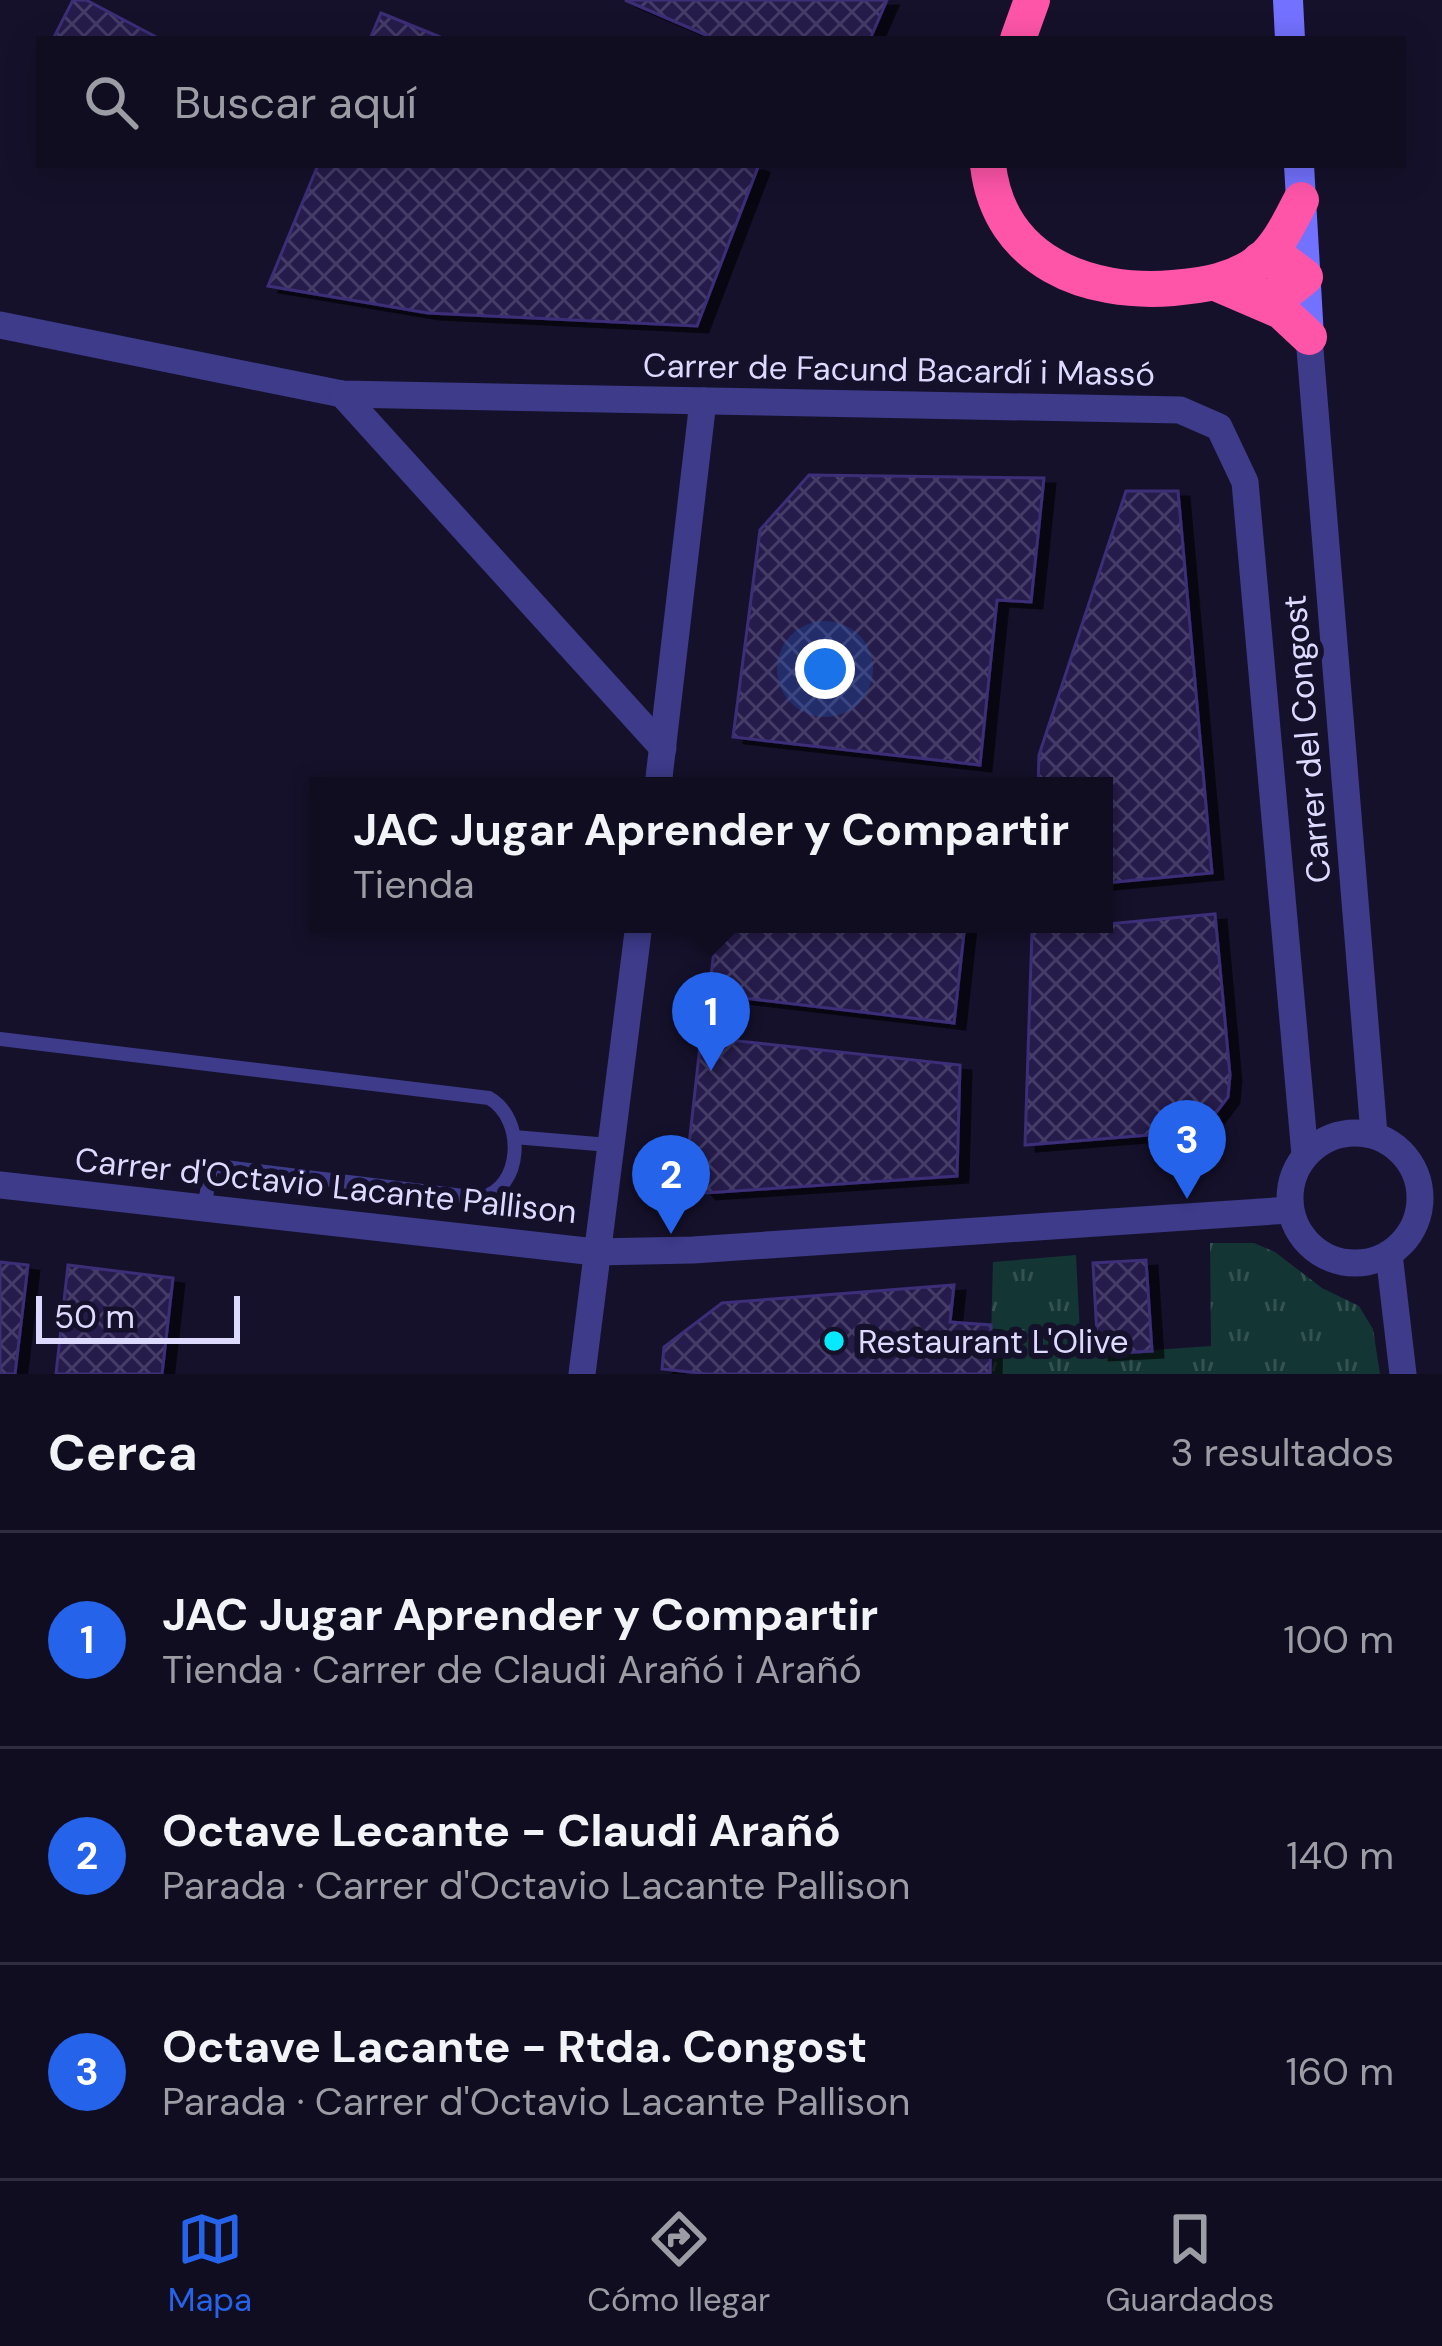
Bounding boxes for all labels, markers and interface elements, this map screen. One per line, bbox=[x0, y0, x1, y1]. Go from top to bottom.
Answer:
search box bbox=[36, 36, 1406, 168]
icon: search bbox=[78, 69, 144, 135]
text: Buscar aquí bbox=[174, 73, 417, 132]
street label: Carrer de Facund Bacardí i Massó bbox=[643, 344, 1155, 395]
street label: Carrer del Congost bbox=[1272, 593, 1341, 885]
your location bbox=[795, 639, 855, 699]
popup bbox=[309, 777, 1113, 933]
text: JAC Jugar Aprender y Compartir bbox=[353, 800, 1069, 859]
text: Tienda bbox=[353, 859, 474, 910]
pin: 1 bbox=[672, 972, 750, 1071]
pin: 3 bbox=[1148, 1100, 1226, 1199]
pin: 2 bbox=[632, 1135, 710, 1234]
street label: Carrer d'Octavio Lacante Pallison bbox=[73, 1138, 579, 1233]
scale bar bbox=[36, 1290, 240, 1343]
text: 50 m bbox=[54, 1295, 135, 1338]
place label: Restaurant L'Olive bbox=[858, 1320, 1129, 1363]
marker: Restaurant L'Olive bbox=[821, 1328, 847, 1354]
text: Cerca bbox=[48, 1419, 198, 1486]
text: 3 resultados bbox=[1170, 1427, 1394, 1478]
text: JAC Jugar Aprender y Compartir bbox=[162, 1585, 878, 1644]
text: 1 bbox=[80, 1614, 94, 1665]
text: 100 m bbox=[1283, 1614, 1394, 1665]
text: Tienda · Carrer de Claudi Arañó i Arañó bbox=[162, 1644, 862, 1695]
text: Octave Lecante - Claudi Arañó bbox=[162, 1801, 841, 1860]
text: 2 bbox=[76, 1830, 98, 1881]
text: 140 m bbox=[1286, 1830, 1394, 1881]
text: Parada · Carrer d'Octavio Lacante Pallison bbox=[162, 1860, 911, 1911]
text: Octave Lacante - Rtda. Congost bbox=[162, 2017, 867, 2076]
text: 3 bbox=[75, 2046, 99, 2097]
text: 160 m bbox=[1286, 2046, 1394, 2097]
text: Parada · Carrer d'Octavio Lacante Pallison bbox=[162, 2076, 911, 2127]
tab: Mapa bbox=[168, 2206, 252, 2321]
tab: Cómo llegar bbox=[587, 2206, 770, 2321]
tab: Guardados bbox=[1105, 2206, 1274, 2321]

